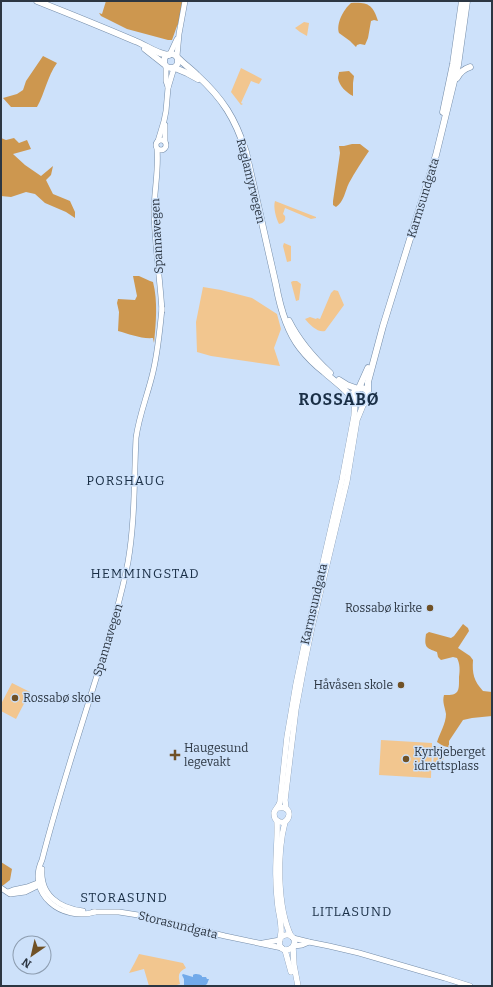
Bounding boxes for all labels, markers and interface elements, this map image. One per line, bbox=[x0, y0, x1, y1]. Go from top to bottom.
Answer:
street label: Raglamyrvegen bbox=[234, 137, 268, 225]
street label: Karmsundgata bbox=[404, 156, 442, 240]
street label: Spannavegen bbox=[148, 198, 166, 274]
district label: ROSSABØ bbox=[299, 390, 379, 409]
district label: PORSHAUG bbox=[86, 473, 166, 488]
street label: Karmsundgata bbox=[298, 562, 330, 646]
district label: HEMMINGSTAD bbox=[90, 566, 200, 581]
place label: Rossabø kirke bbox=[345, 601, 422, 615]
street label: Spannavegen bbox=[90, 602, 126, 678]
marker: Rossabø kirke bbox=[425, 603, 435, 613]
place label: Håvåsen skole bbox=[313, 678, 393, 692]
marker: Håvåsen skole bbox=[396, 680, 406, 690]
place label: Rossabø skole bbox=[23, 691, 101, 705]
marker: Rossabø skole bbox=[10, 693, 20, 703]
place label: Haugesund legevakt bbox=[184, 741, 248, 769]
place label: Kyrkjeberget idrettsplass bbox=[414, 745, 486, 773]
marker: Haugesund legevakt bbox=[169, 749, 181, 761]
marker: Kyrkjeberget idrettsplass bbox=[401, 754, 411, 764]
district label: STORASUND bbox=[80, 890, 168, 905]
district label: LITLASUND bbox=[312, 904, 392, 919]
street label: Storasundgata bbox=[137, 908, 220, 942]
north arrow bbox=[12, 935, 52, 975]
text: N bbox=[19, 955, 34, 971]

